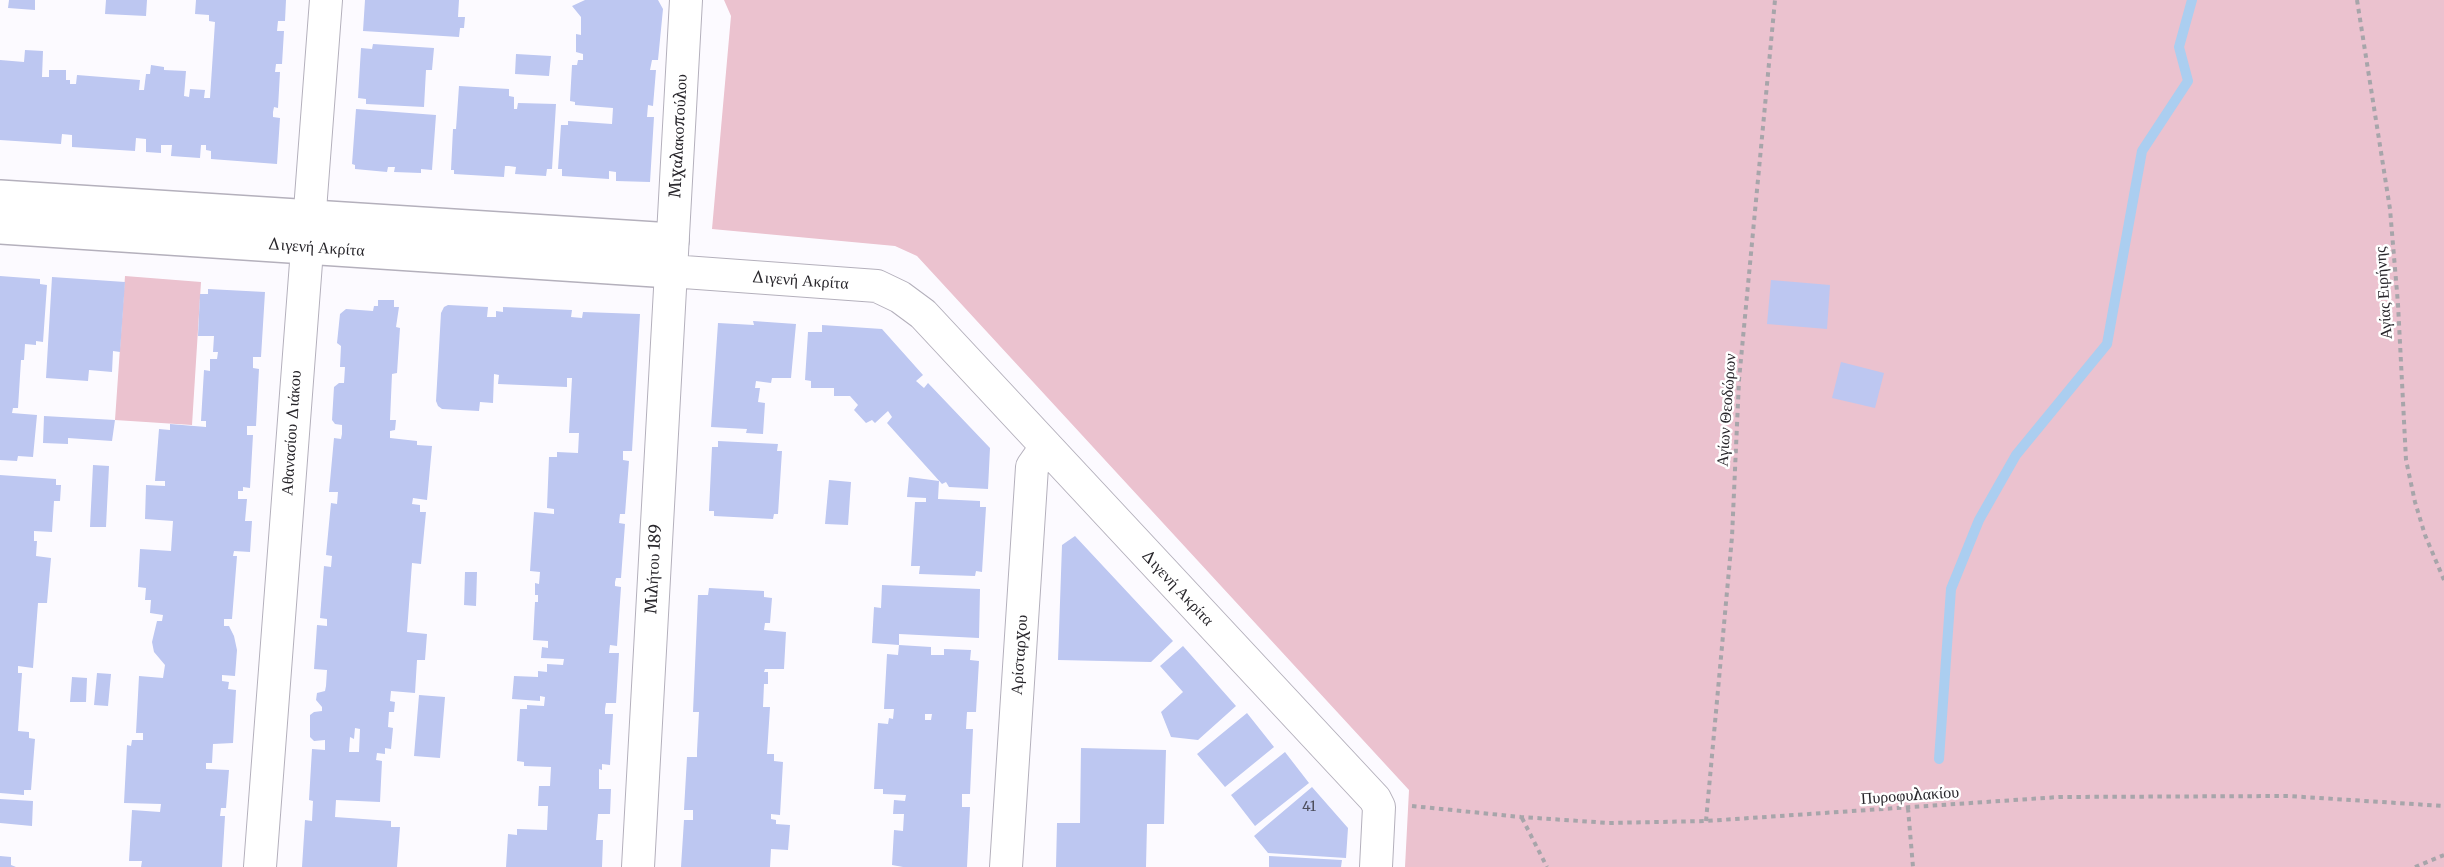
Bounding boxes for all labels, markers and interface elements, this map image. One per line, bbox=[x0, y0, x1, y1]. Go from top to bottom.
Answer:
street label: Μιχαλακοπούλου bbox=[666, 74, 692, 198]
street label: Διγενή Ακρίτα bbox=[267, 235, 365, 261]
street label: Αγίας Ειρήνης bbox=[2371, 246, 2397, 340]
street label: Διγενή Ακρίτα bbox=[751, 268, 849, 294]
street label: Αγίων Θεοδώρων bbox=[1713, 353, 1741, 467]
street label: Αθανασίου Διάκου bbox=[278, 370, 306, 496]
street label: Μιλήτου 189 bbox=[642, 524, 666, 614]
street label: Διγενή Ακρίτα bbox=[1137, 546, 1217, 630]
street label: Αρίσταρχου bbox=[1008, 614, 1032, 696]
street label: Πυροφυλακίου bbox=[1860, 783, 1960, 809]
house number: 41 bbox=[1302, 799, 1316, 815]

